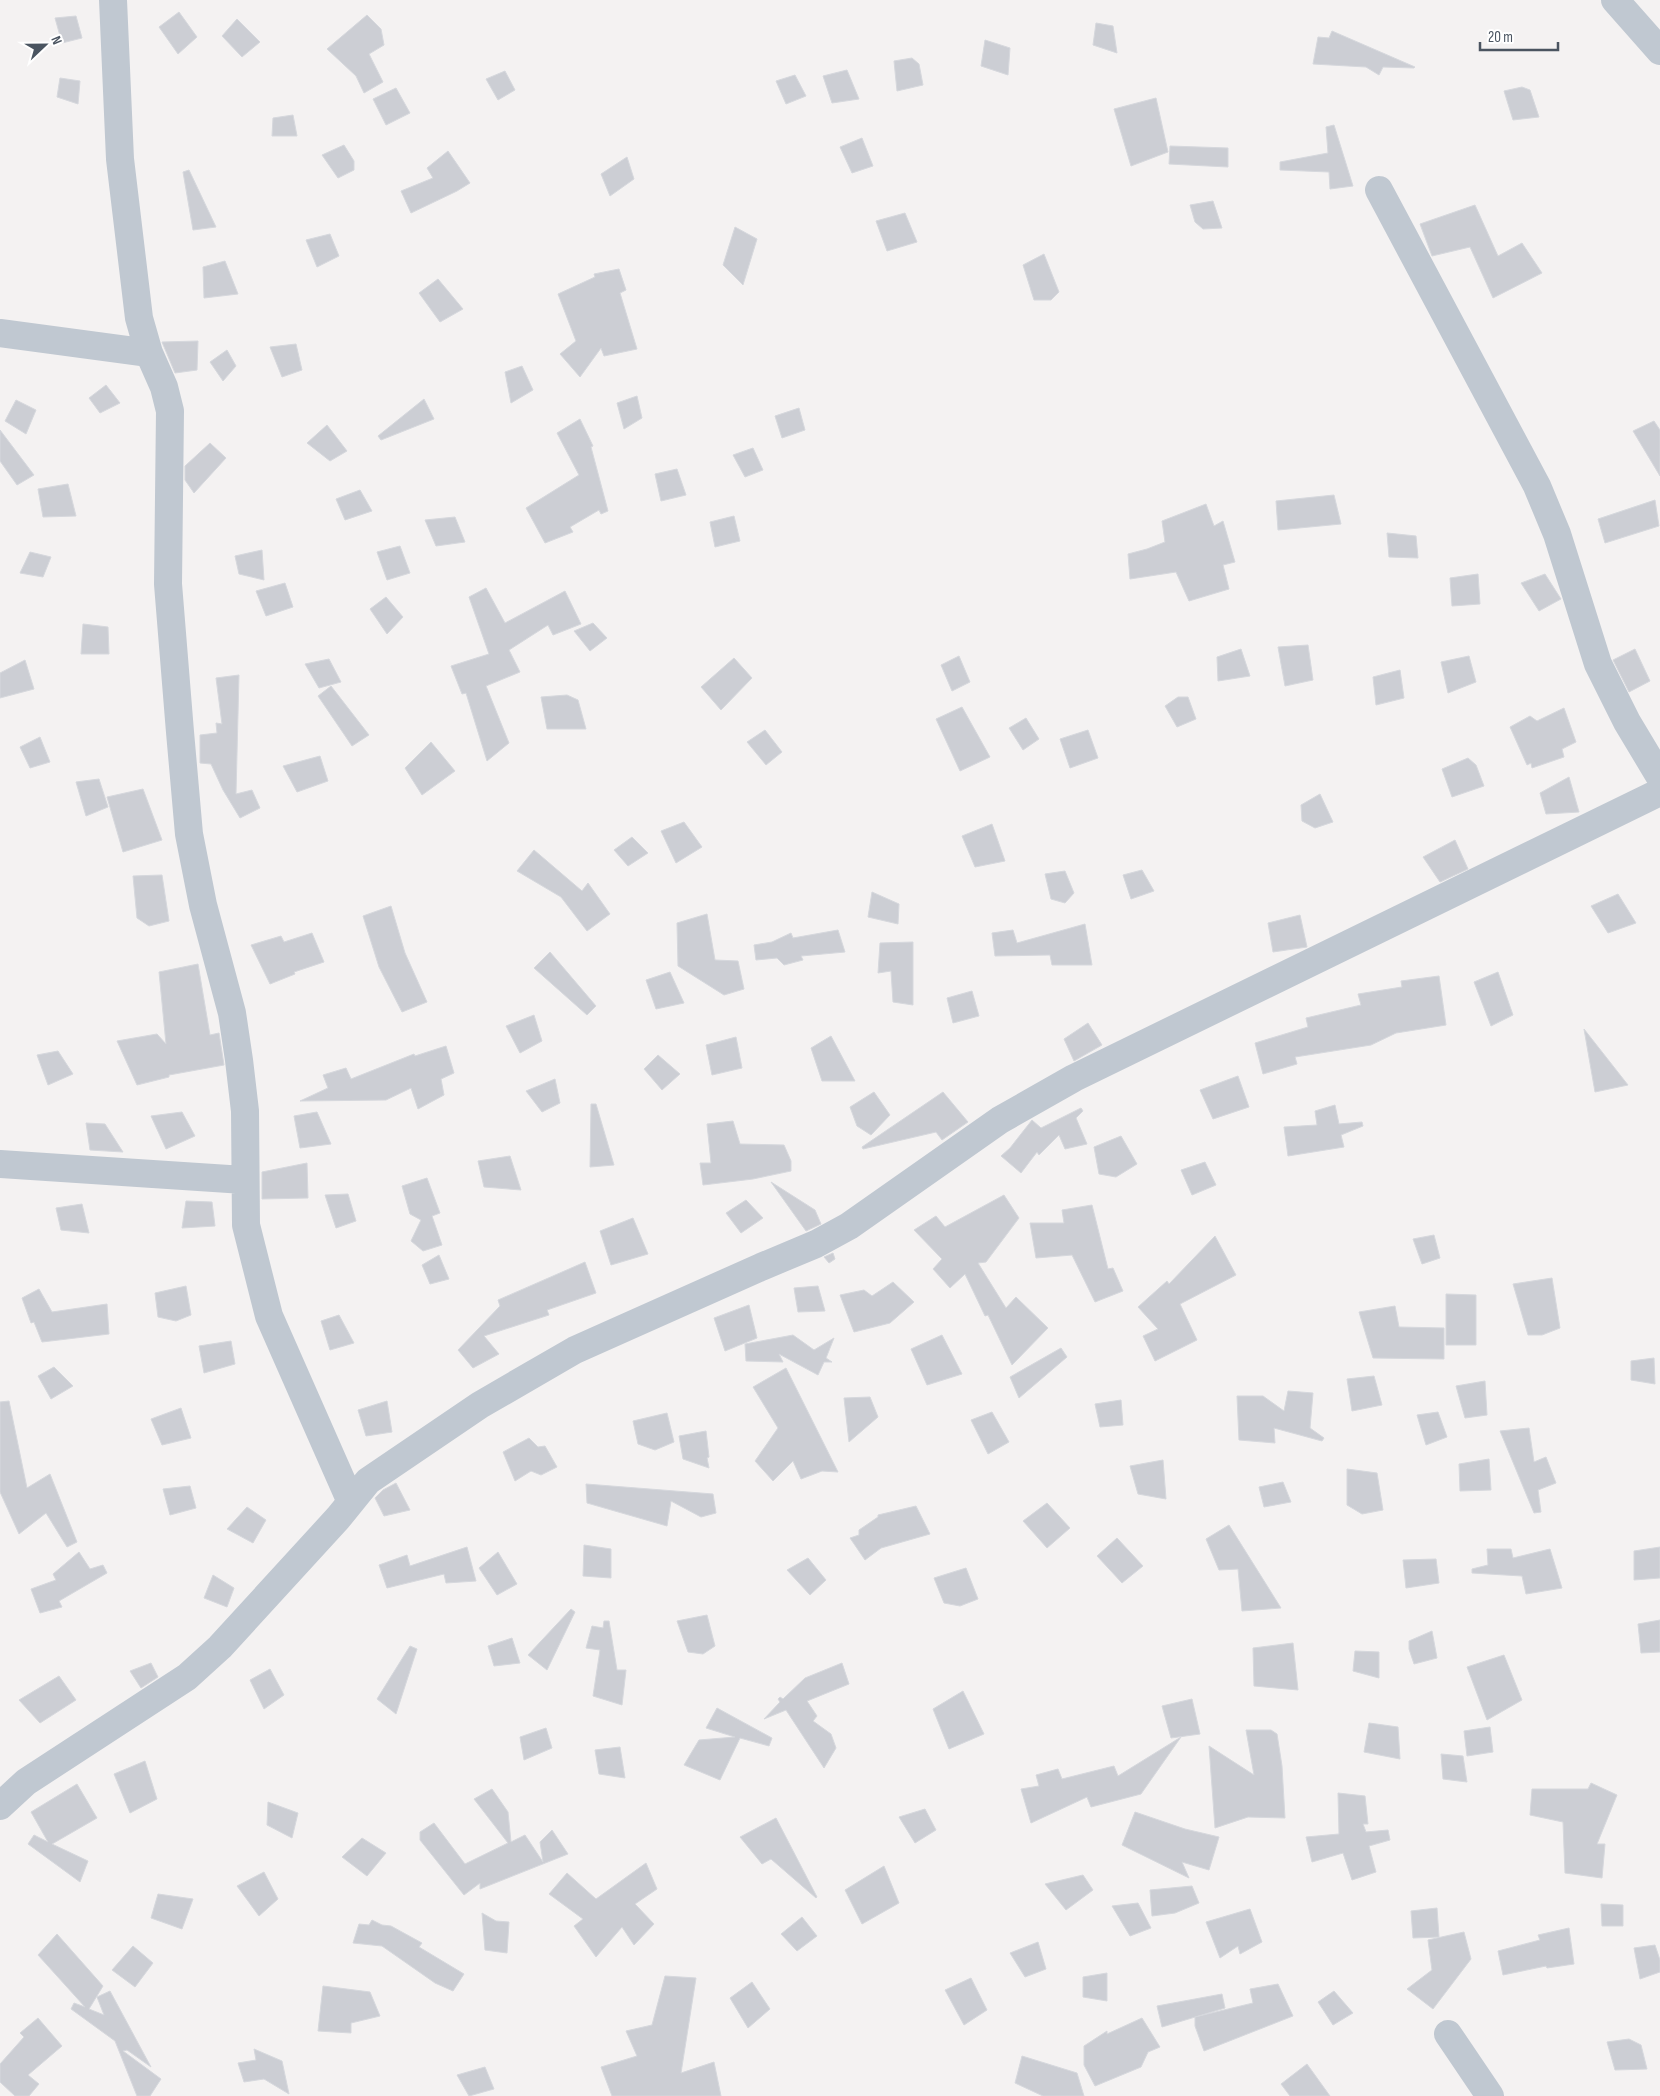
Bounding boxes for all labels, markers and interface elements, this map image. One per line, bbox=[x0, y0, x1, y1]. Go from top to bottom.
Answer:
north arrow bbox=[20, 20, 70, 70]
scale bar bbox=[1480, 20, 1558, 52]
text: 20 m bbox=[1488, 28, 1513, 47]
text: N bbox=[47, 34, 66, 47]

